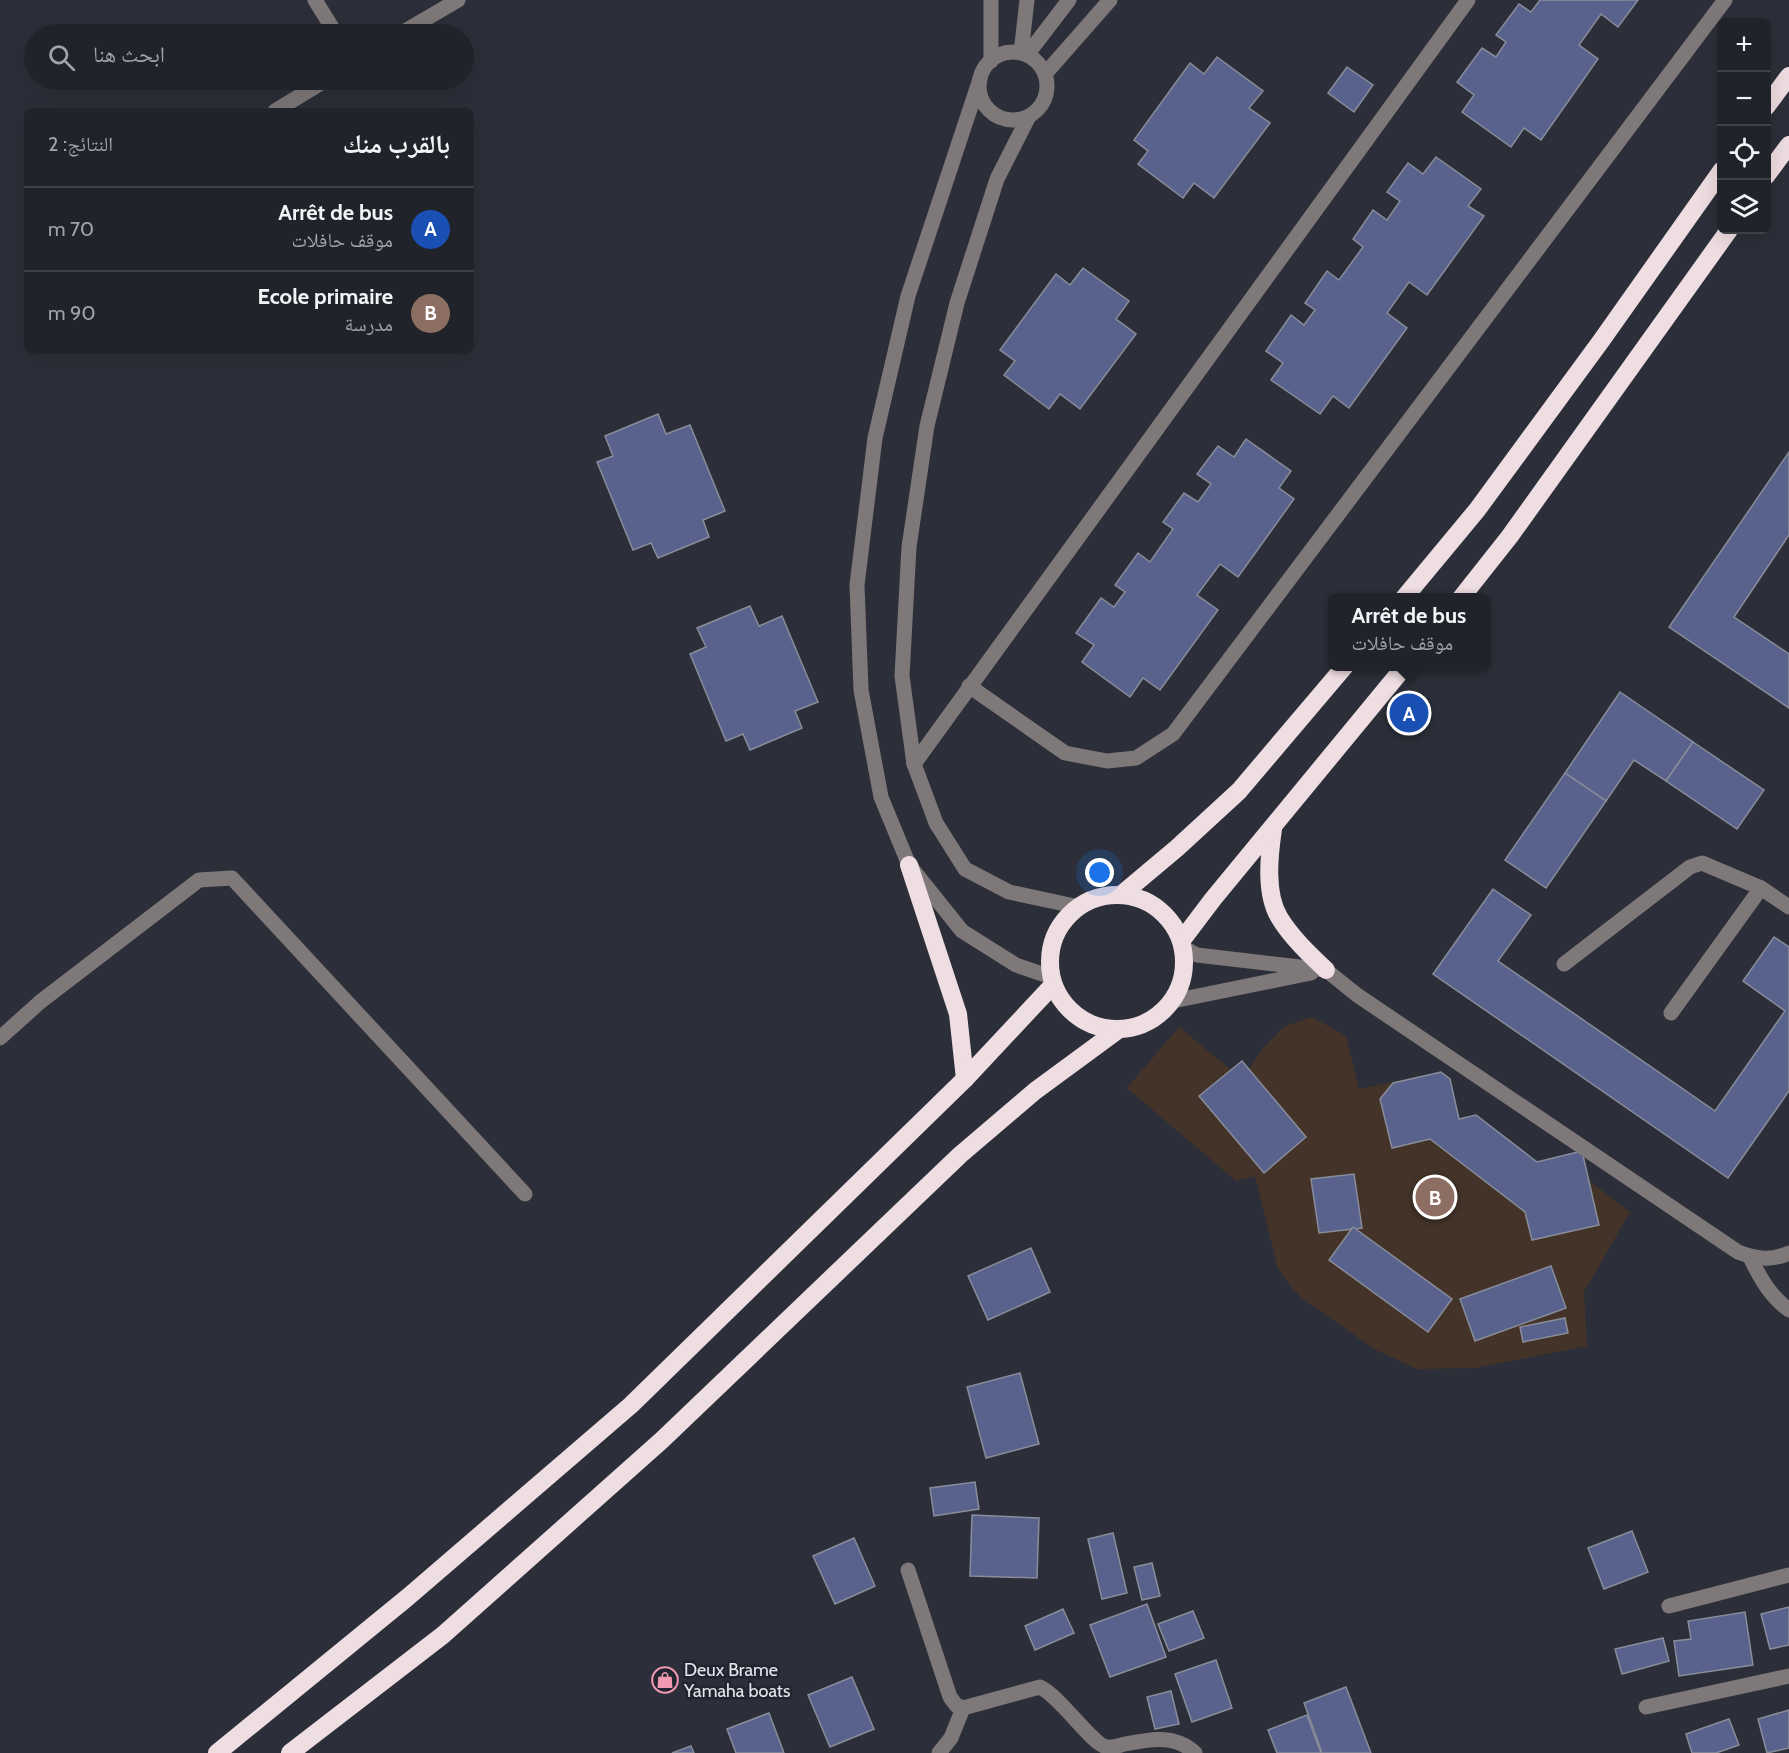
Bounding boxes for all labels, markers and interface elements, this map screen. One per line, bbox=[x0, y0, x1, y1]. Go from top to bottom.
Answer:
map controls bbox=[1717, 18, 1771, 234]
button: + bbox=[1717, 18, 1771, 72]
search box bbox=[24, 24, 474, 90]
icon: search bbox=[45, 41, 78, 74]
text: ابحث هنا bbox=[93, 41, 165, 68]
button: − bbox=[1717, 72, 1771, 126]
button: locate bbox=[1717, 126, 1771, 180]
text: بالقرب منك bbox=[343, 128, 450, 160]
text: النتائج: 2 bbox=[48, 132, 113, 156]
button: layers bbox=[1717, 180, 1771, 234]
text: Arrêt de bus bbox=[278, 199, 393, 226]
text: 70 m bbox=[48, 217, 94, 241]
text: A bbox=[424, 217, 437, 241]
text: موقف حافلات bbox=[291, 228, 393, 252]
text: Ecole primaire bbox=[257, 283, 393, 310]
text: 90 m bbox=[48, 301, 95, 325]
text: B bbox=[424, 301, 437, 325]
text: مدرسة bbox=[344, 312, 393, 336]
popup bbox=[1328, 593, 1490, 671]
text: Arrêt de bus bbox=[1352, 602, 1466, 629]
text: موقف حافلات bbox=[1352, 631, 1453, 655]
pin: A bbox=[1390, 690, 1428, 736]
your location bbox=[1085, 858, 1114, 887]
pin: B bbox=[1416, 1174, 1454, 1220]
place label: Deux Brame Yamaha boats bbox=[683, 1659, 790, 1702]
shop icon: Deux Brame Yamaha boats bbox=[650, 1665, 680, 1695]

